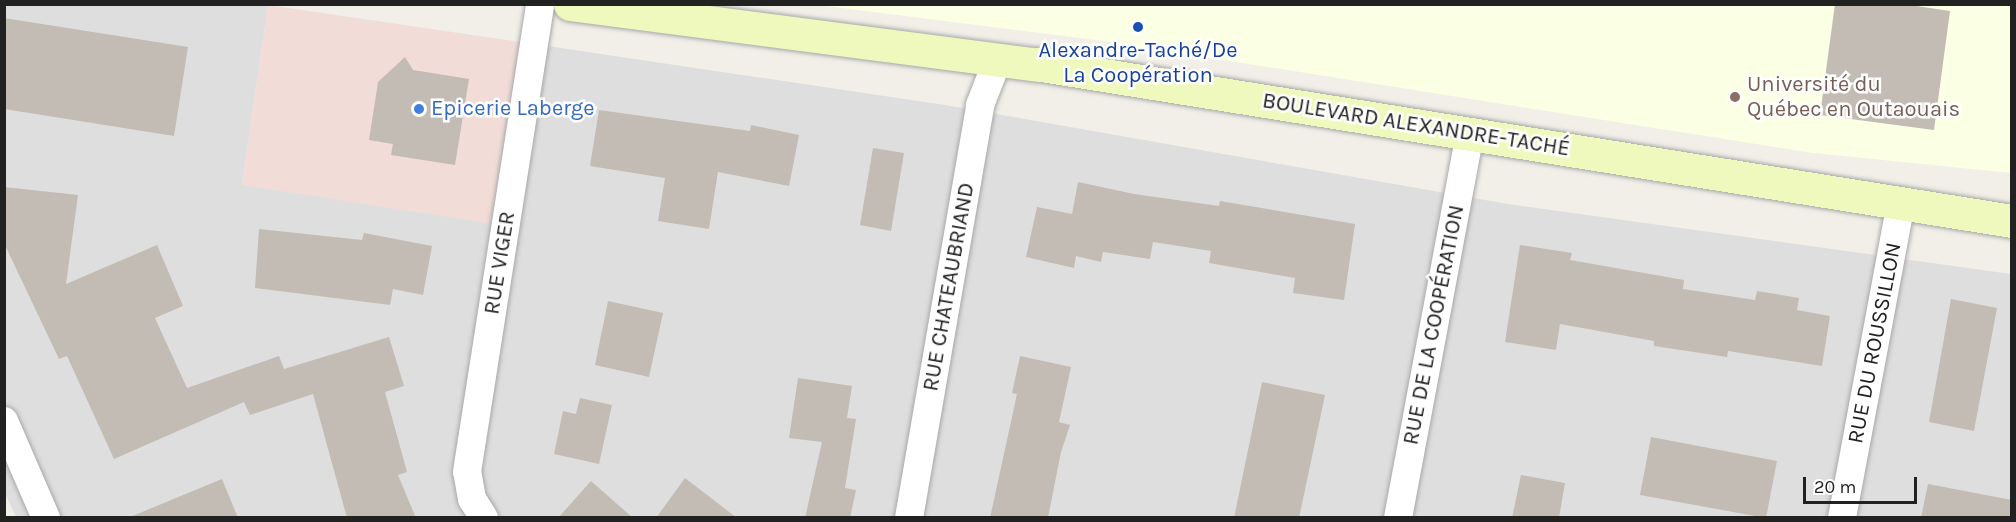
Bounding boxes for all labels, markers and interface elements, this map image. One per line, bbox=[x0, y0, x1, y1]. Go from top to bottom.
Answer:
marker: Alexandre-Taché/De La Coopération bbox=[1131, 20, 1145, 34]
place label: Alexandre-Taché/De La Coopération bbox=[1038, 37, 1238, 88]
place label: Université du Québec en Outaouais bbox=[1747, 71, 1960, 122]
street label: BOULEVARD ALEXANDRE-TACHÉ bbox=[1260, 88, 1572, 162]
marker: Université du Québec en Outaouais bbox=[1728, 90, 1742, 104]
place label: Epicerie Laberge bbox=[431, 96, 595, 122]
marker: Epicerie Laberge bbox=[412, 102, 426, 116]
street label: RUE CHATEAUBRIAND bbox=[918, 181, 980, 393]
street label: RUE DE LA COOPÉRATION bbox=[1398, 203, 1470, 447]
street label: RUE VIGER bbox=[479, 210, 521, 316]
street label: RUE DU ROUSSILLON bbox=[1843, 240, 1907, 446]
scale bar bbox=[1806, 465, 1920, 503]
text: 20 m bbox=[1814, 476, 1856, 498]

